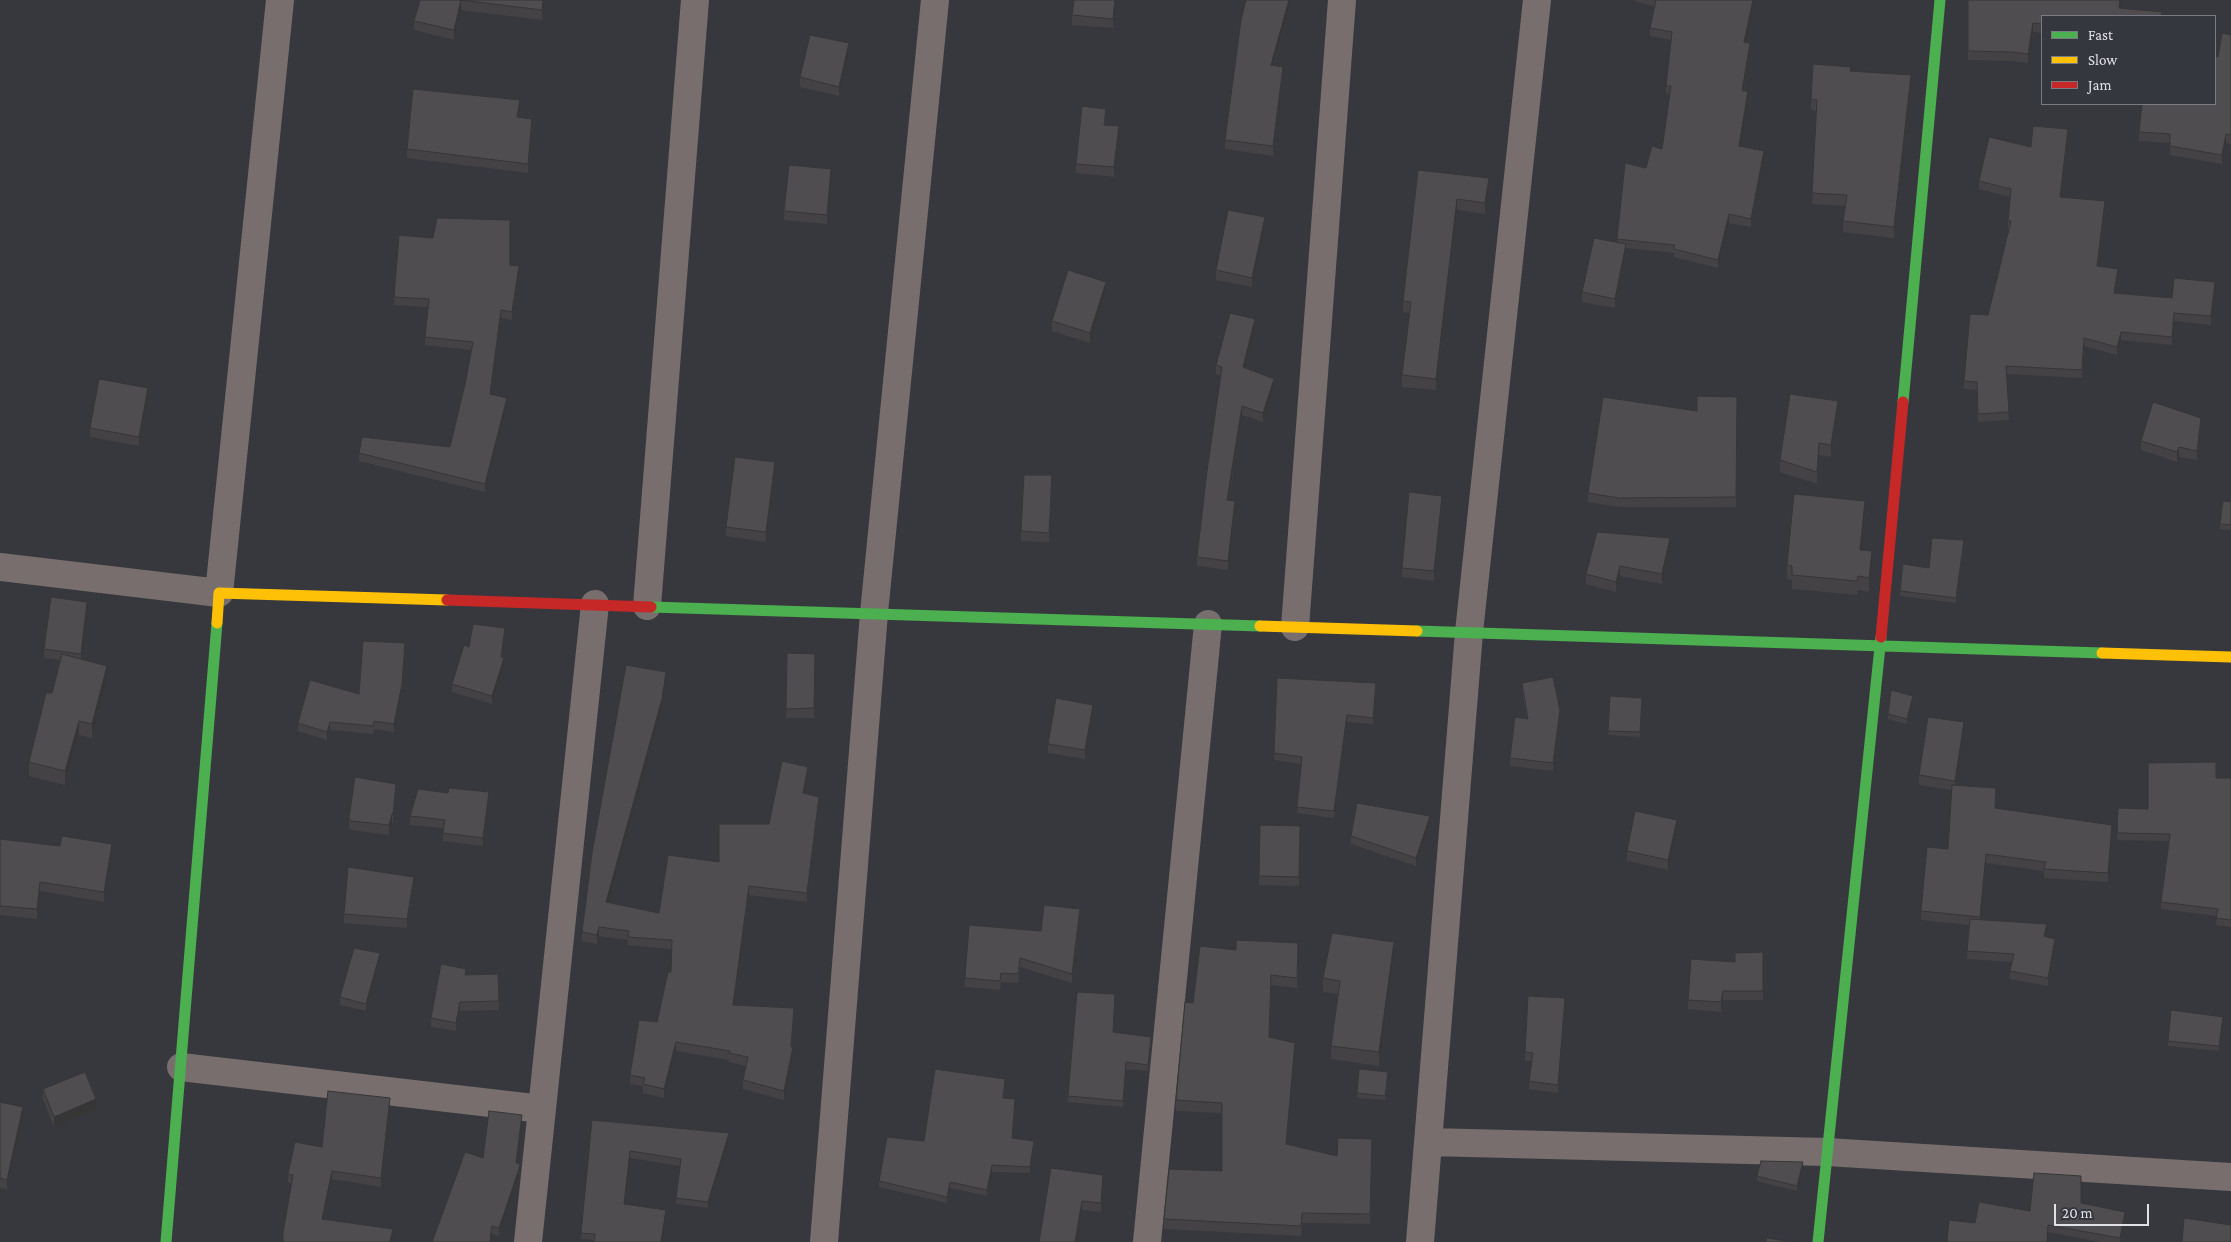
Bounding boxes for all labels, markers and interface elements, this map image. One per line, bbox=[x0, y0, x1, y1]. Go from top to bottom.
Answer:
legend bbox=[2041, 15, 2216, 105]
text: Fast bbox=[2088, 27, 2113, 43]
text: Slow bbox=[2088, 52, 2117, 68]
text: Jam bbox=[2088, 77, 2111, 93]
scale bar bbox=[2056, 1194, 2151, 1226]
text: 20 m bbox=[2062, 1205, 2093, 1221]

